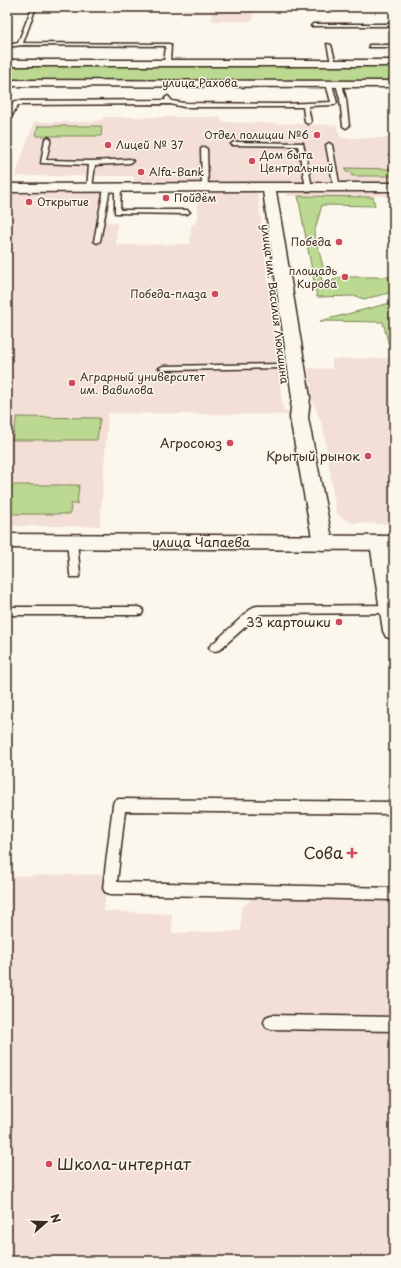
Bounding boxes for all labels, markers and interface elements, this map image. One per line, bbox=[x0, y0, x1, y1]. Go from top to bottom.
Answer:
street label: улица Рахова bbox=[162, 74, 238, 91]
place label: Отдел полиции №6 bbox=[204, 126, 309, 143]
marker: Отдел полиции №6 bbox=[312, 130, 322, 140]
place label: Лицей № 37 bbox=[116, 136, 183, 153]
marker: Лицей № 37 bbox=[103, 140, 113, 150]
place label: Дом быта Центральный bbox=[259, 146, 334, 176]
marker: Дом быта Центральный bbox=[247, 156, 257, 166]
place label: Alfa-Bank bbox=[149, 163, 205, 180]
marker: Alfa-Bank bbox=[136, 167, 146, 177]
place label: Пойдём bbox=[174, 189, 216, 206]
place label: Открытие bbox=[37, 193, 89, 210]
marker: Пойдём bbox=[161, 193, 171, 203]
marker: Открытие bbox=[24, 197, 34, 207]
street label: улица им. Василия Люкшина bbox=[257, 223, 294, 385]
place label: Победа bbox=[291, 233, 331, 250]
marker: Победа bbox=[334, 237, 344, 247]
place label: площадь Кирова bbox=[289, 262, 337, 292]
marker: площадь Кирова bbox=[340, 272, 350, 282]
place label: Победа-плаза bbox=[130, 285, 207, 302]
marker: Победа-плаза bbox=[210, 289, 220, 299]
place label: Аграрный университет им. Вавилова bbox=[80, 368, 206, 398]
marker: Аграрный университет им. Вавилова bbox=[67, 378, 77, 388]
place label: Агросоюз bbox=[160, 433, 222, 452]
marker: Агросоюз bbox=[225, 438, 235, 448]
place label: Крытый рынок bbox=[266, 446, 360, 465]
marker: Крытый рынок bbox=[363, 451, 373, 461]
street label: улица Чапаева bbox=[152, 532, 251, 551]
place label: 33 картошки bbox=[246, 612, 331, 631]
marker: 33 картошки bbox=[334, 617, 344, 627]
place label: Сова bbox=[303, 840, 343, 864]
marker: Сова bbox=[346, 847, 358, 859]
place label: Школа-интернат bbox=[57, 1151, 192, 1175]
marker: Школа-интернат bbox=[44, 1159, 54, 1169]
north arrow bbox=[26, 1202, 66, 1242]
text: N bbox=[46, 1211, 65, 1226]

